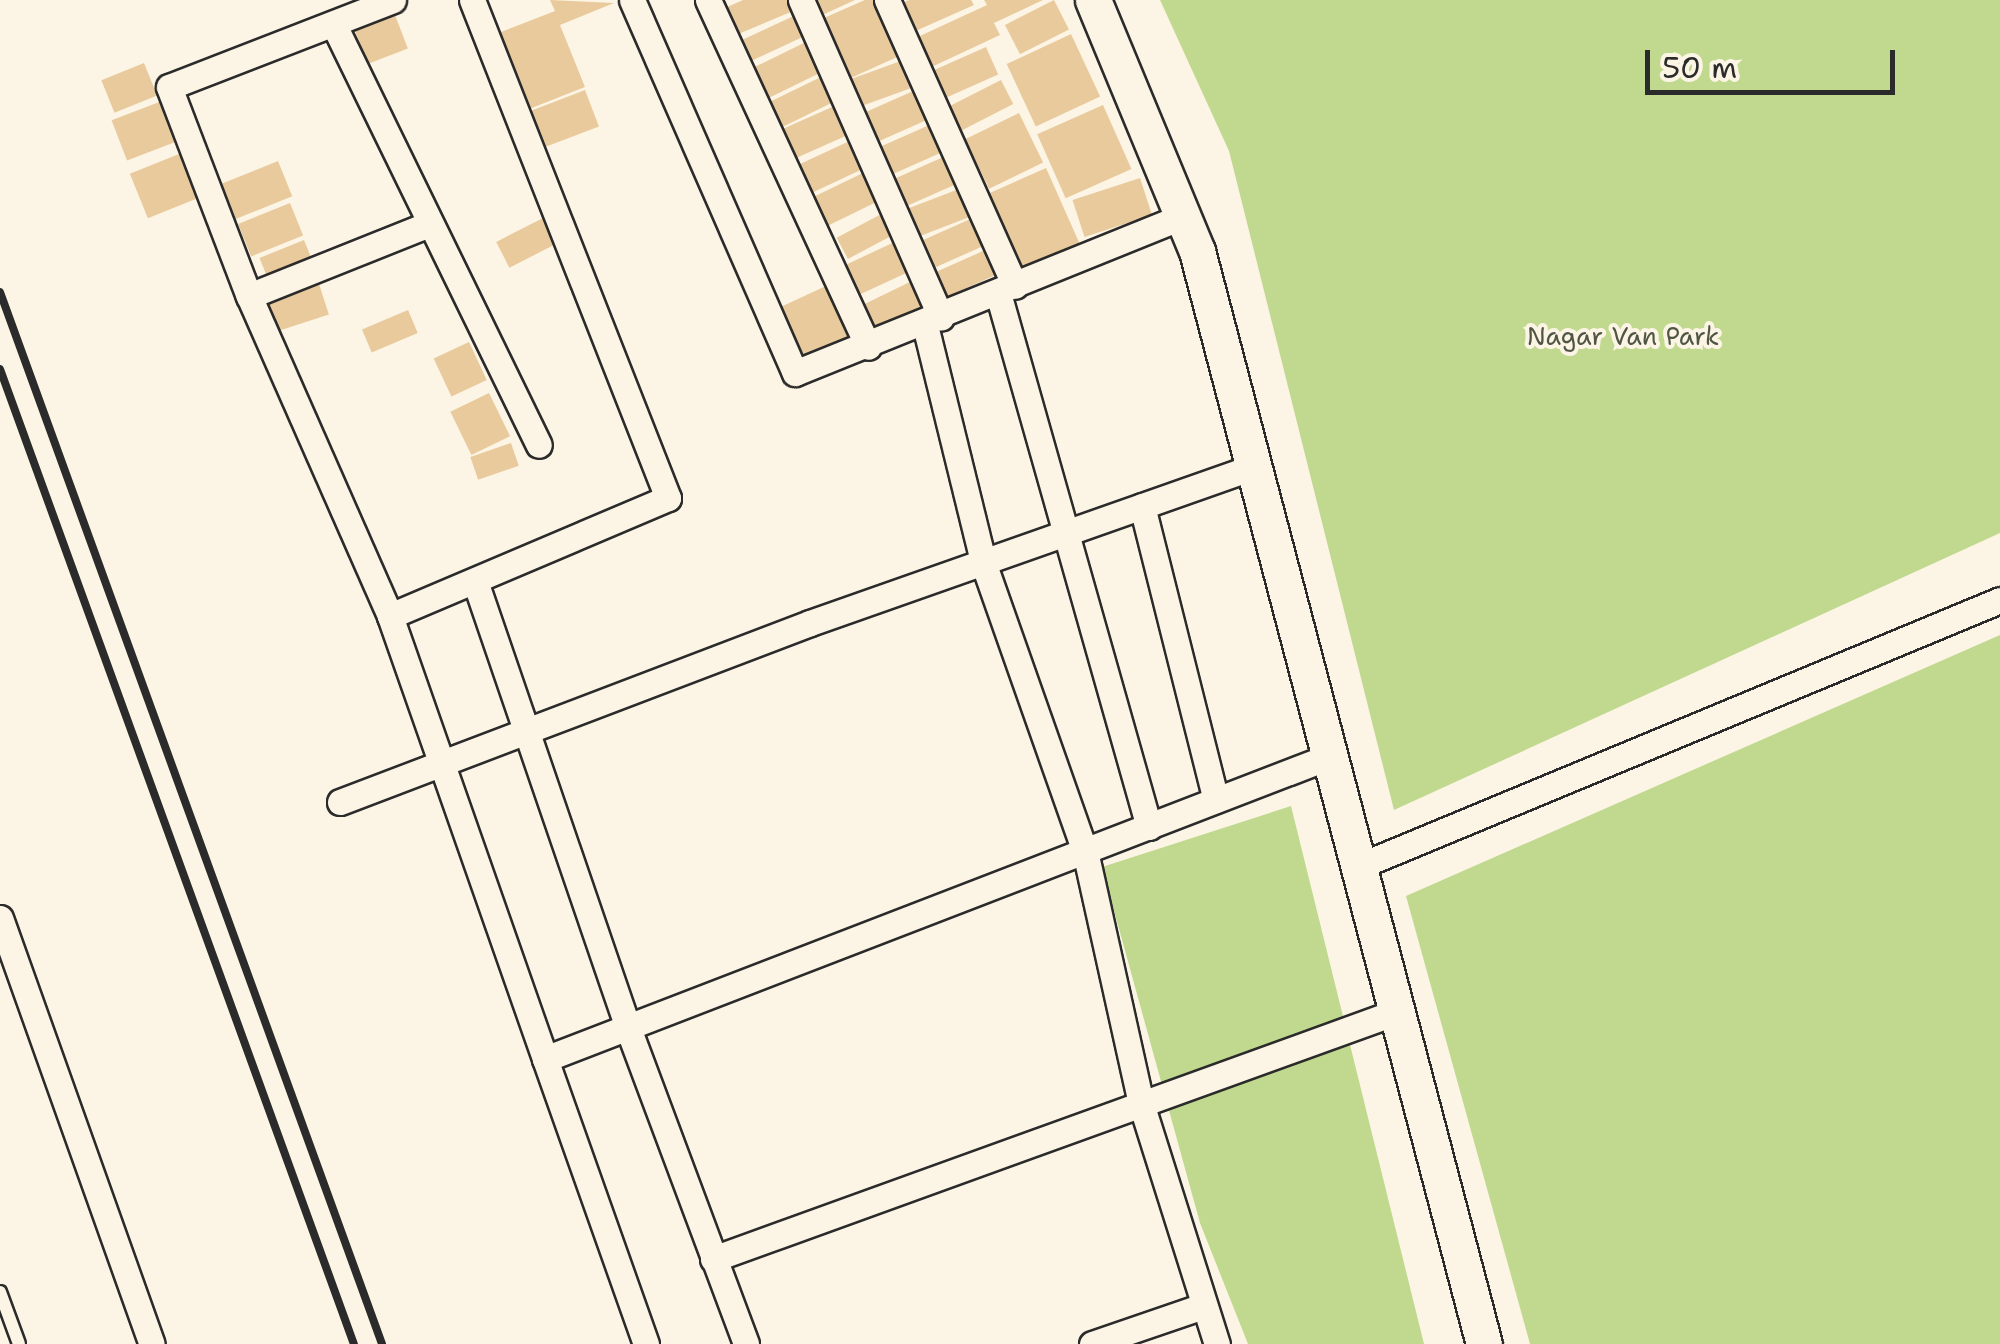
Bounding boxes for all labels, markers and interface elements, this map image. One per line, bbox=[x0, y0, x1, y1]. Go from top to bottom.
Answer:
scale bar bbox=[1650, 30, 1900, 92]
text: 50 m bbox=[1662, 47, 1737, 88]
park label: Nagar Van Park bbox=[1527, 321, 1719, 351]

